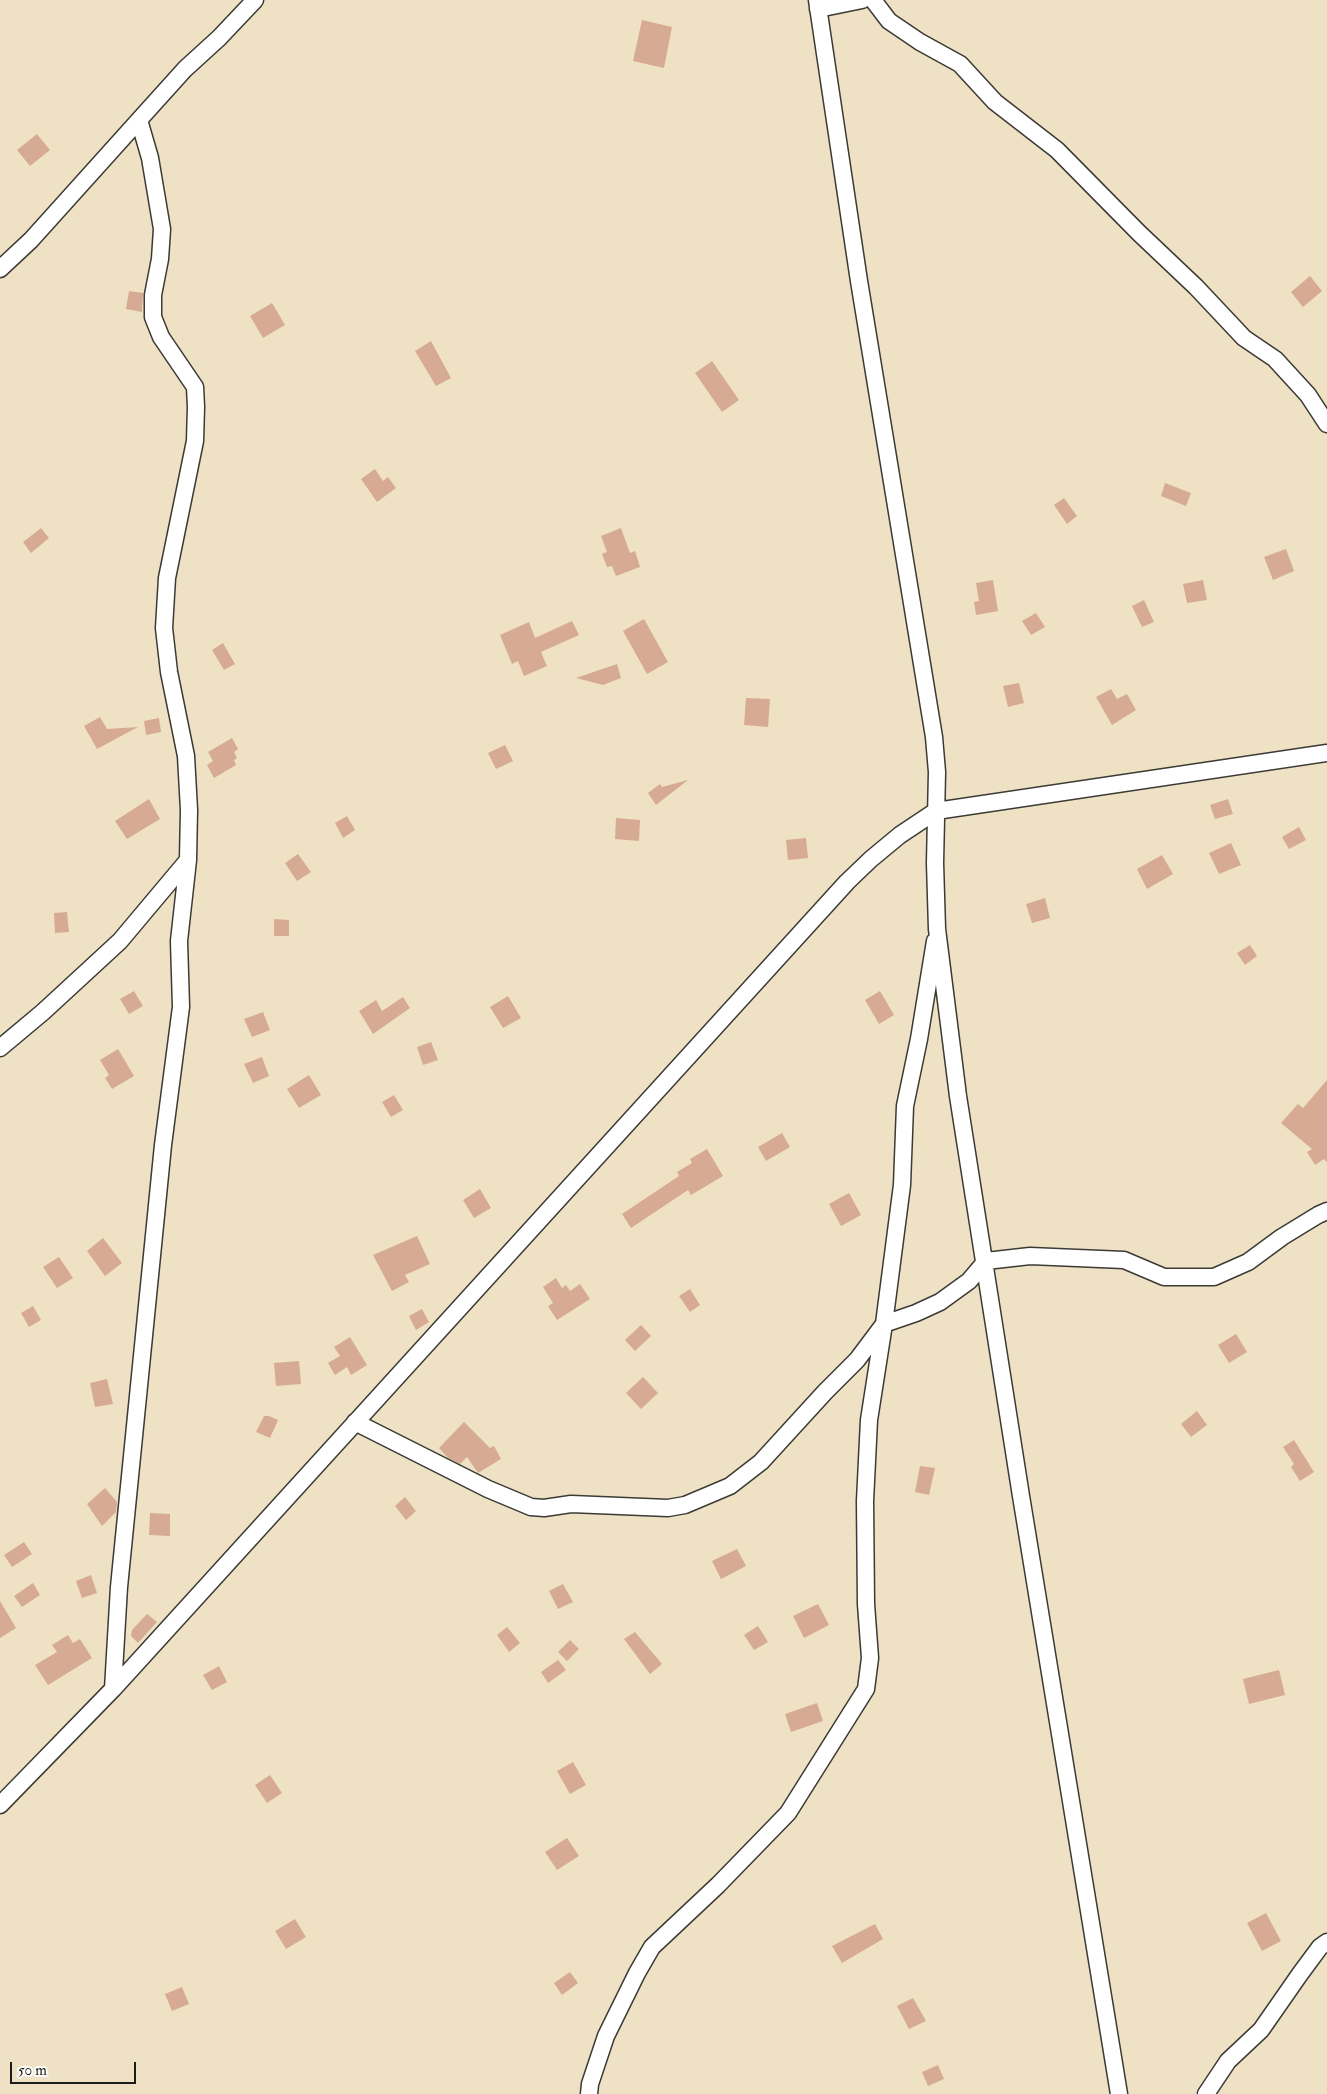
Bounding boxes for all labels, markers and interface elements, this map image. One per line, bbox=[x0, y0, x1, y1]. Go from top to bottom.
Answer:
scale bar bbox=[12, 2052, 139, 2084]
text: 50 m bbox=[18, 2061, 47, 2080]

